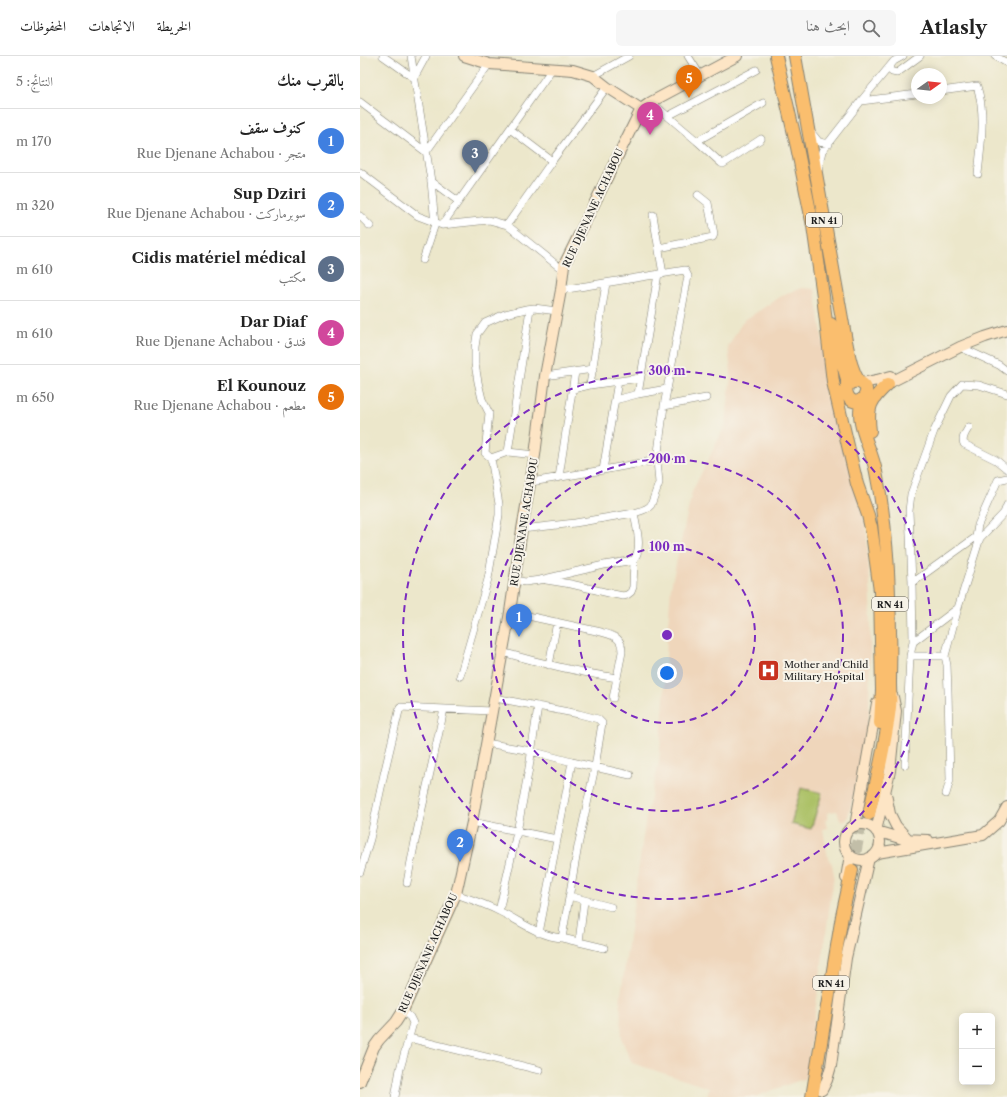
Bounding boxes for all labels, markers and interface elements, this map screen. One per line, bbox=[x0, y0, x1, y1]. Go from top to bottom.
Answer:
search box bbox=[616, 10, 896, 46]
text: ابحث هنا bbox=[806, 16, 850, 35]
text: Atlasly bbox=[920, 16, 987, 39]
text: المحفوظات bbox=[20, 17, 66, 35]
text: الاتجاهات bbox=[88, 17, 135, 35]
text: الخريطة bbox=[157, 17, 191, 35]
icon: search bbox=[860, 17, 882, 39]
pin: 5 bbox=[676, 65, 702, 98]
north arrow bbox=[911, 68, 947, 104]
text: بالقرب منك bbox=[277, 70, 344, 90]
text: النتائج: 5 bbox=[16, 73, 53, 89]
pin: 4 bbox=[637, 102, 663, 135]
text: كنوف سقف bbox=[240, 118, 306, 137]
text: 170 m bbox=[16, 133, 52, 149]
text: 1 bbox=[328, 133, 334, 149]
pin: 3 bbox=[462, 140, 488, 173]
text: متجر · Rue Djenane Achabou bbox=[137, 145, 306, 161]
street label: RUE DJENANE ACHABOU bbox=[560, 146, 626, 270]
text: Sup Dziri bbox=[233, 184, 306, 203]
text: 320 m bbox=[16, 197, 54, 213]
text: 2 bbox=[327, 197, 335, 213]
text: سوبرماركت · Rue Djenane Achabou bbox=[107, 205, 306, 221]
road number: RN 41 bbox=[806, 213, 842, 227]
text: Cidis matériel médical bbox=[132, 248, 306, 267]
text: 610 m bbox=[16, 261, 53, 277]
text: 3 bbox=[327, 261, 335, 277]
text: مكتب bbox=[279, 269, 306, 285]
text: Dar Diaf bbox=[240, 312, 306, 331]
text: 610 m bbox=[16, 325, 53, 341]
text: 4 bbox=[327, 325, 335, 341]
text: فندق · Rue Djenane Achabou bbox=[135, 333, 306, 349]
text: 300 m bbox=[648, 363, 686, 378]
text: El Kounouz bbox=[217, 376, 306, 395]
text: 650 m bbox=[16, 389, 55, 405]
text: 5 bbox=[327, 389, 335, 405]
text: مطعم · Rue Djenane Achabou bbox=[133, 397, 306, 413]
text: 200 m bbox=[648, 451, 686, 466]
street label: RUE DJENANE ACHABOU bbox=[507, 457, 541, 587]
text: 100 m bbox=[649, 539, 685, 554]
road number: RN 41 bbox=[872, 597, 908, 611]
pin: 1 bbox=[506, 604, 532, 637]
centre of rings bbox=[660, 628, 674, 642]
hospital icon: Mother and Child Military Hospital bbox=[755, 657, 781, 683]
place label: Mother and Child Military Hospital bbox=[784, 658, 868, 683]
your location bbox=[657, 663, 677, 683]
pin: 2 bbox=[447, 829, 473, 862]
street label: RUE DJENANE ACHABOU bbox=[396, 891, 460, 1015]
road number: RN 41 bbox=[813, 976, 849, 990]
map controls bbox=[959, 1013, 995, 1085]
button: + bbox=[959, 1013, 995, 1049]
button: − bbox=[959, 1049, 995, 1085]

